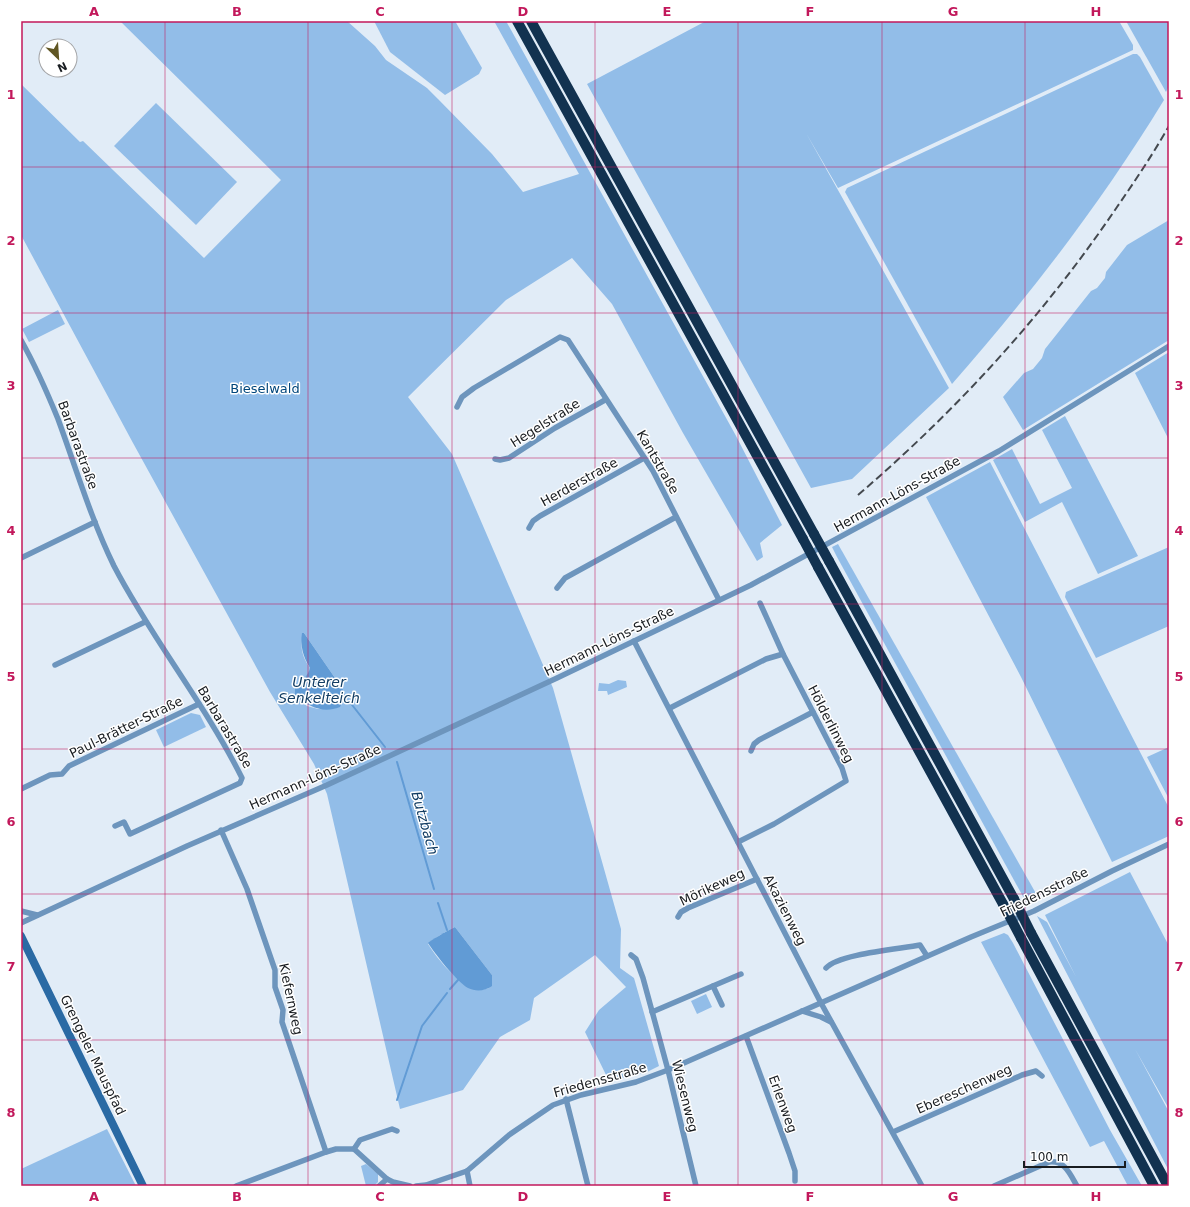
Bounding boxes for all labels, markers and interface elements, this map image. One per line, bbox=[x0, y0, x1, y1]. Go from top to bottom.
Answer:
text: A bbox=[89, 4, 99, 19]
text: B bbox=[232, 4, 242, 19]
text: C bbox=[375, 4, 385, 19]
text: D bbox=[518, 4, 529, 19]
text: E bbox=[663, 4, 671, 19]
text: F bbox=[806, 4, 814, 19]
text: G bbox=[948, 4, 958, 19]
text: H bbox=[1091, 4, 1101, 19]
north arrow bbox=[38, 38, 78, 78]
text: N bbox=[55, 59, 69, 74]
text: 1 bbox=[6, 87, 16, 102]
text: 1 bbox=[1174, 87, 1184, 102]
text: 2 bbox=[6, 233, 16, 248]
text: 2 bbox=[1174, 233, 1184, 248]
text: 3 bbox=[6, 378, 16, 393]
text: 3 bbox=[1174, 378, 1184, 393]
park label: Bieselwald bbox=[230, 381, 300, 396]
street label: Hegelstraße bbox=[508, 396, 582, 450]
street label: Barbarastraße bbox=[55, 399, 101, 491]
street label: Kantstraße bbox=[634, 428, 682, 496]
street label: Hermann-Löns-Straße bbox=[831, 453, 963, 535]
street label: Herderstraße bbox=[538, 455, 620, 509]
text: 4 bbox=[6, 523, 16, 538]
text: 4 bbox=[1174, 523, 1184, 538]
street label: Hermann-Löns-Straße bbox=[542, 603, 676, 679]
text: 5 bbox=[6, 669, 16, 684]
text: 5 bbox=[1174, 669, 1184, 684]
water label: Unterer Senkelteich bbox=[278, 674, 360, 706]
street label: Barbarastraße bbox=[195, 683, 255, 771]
street label: Hölderlinweg bbox=[805, 683, 857, 765]
street label: Paul-Brätter-Straße bbox=[67, 693, 185, 761]
street label: Hermann-Löns-Straße bbox=[247, 741, 383, 813]
water label: Butzbach bbox=[408, 789, 442, 857]
text: 6 bbox=[6, 814, 16, 829]
text: 6 bbox=[1174, 814, 1184, 829]
street label: Friedensstraße bbox=[998, 864, 1090, 920]
street label: Mörikeweg bbox=[677, 865, 747, 909]
street label: Akazienweg bbox=[761, 872, 809, 948]
text: 7 bbox=[6, 959, 16, 974]
text: 7 bbox=[1174, 959, 1184, 974]
street label: Kiefernweg bbox=[276, 962, 306, 1036]
street label: Grengeler Mauspfad bbox=[57, 992, 129, 1118]
street label: Wiesenweg bbox=[669, 1058, 701, 1134]
street label: Friedensstraße bbox=[552, 1060, 648, 1100]
street label: Ebereschenweg bbox=[914, 1061, 1014, 1117]
street label: Erlenweg bbox=[766, 1073, 800, 1135]
text: 8 bbox=[6, 1105, 16, 1120]
text: 8 bbox=[1174, 1105, 1184, 1120]
scale bar bbox=[1024, 1143, 1125, 1169]
text: 100 m bbox=[1030, 1150, 1068, 1164]
text: A bbox=[89, 1189, 99, 1204]
text: B bbox=[232, 1189, 242, 1204]
text: C bbox=[375, 1189, 385, 1204]
text: D bbox=[518, 1189, 529, 1204]
text: E bbox=[663, 1189, 671, 1204]
text: F bbox=[806, 1189, 814, 1204]
text: G bbox=[948, 1189, 958, 1204]
text: H bbox=[1091, 1189, 1101, 1204]

